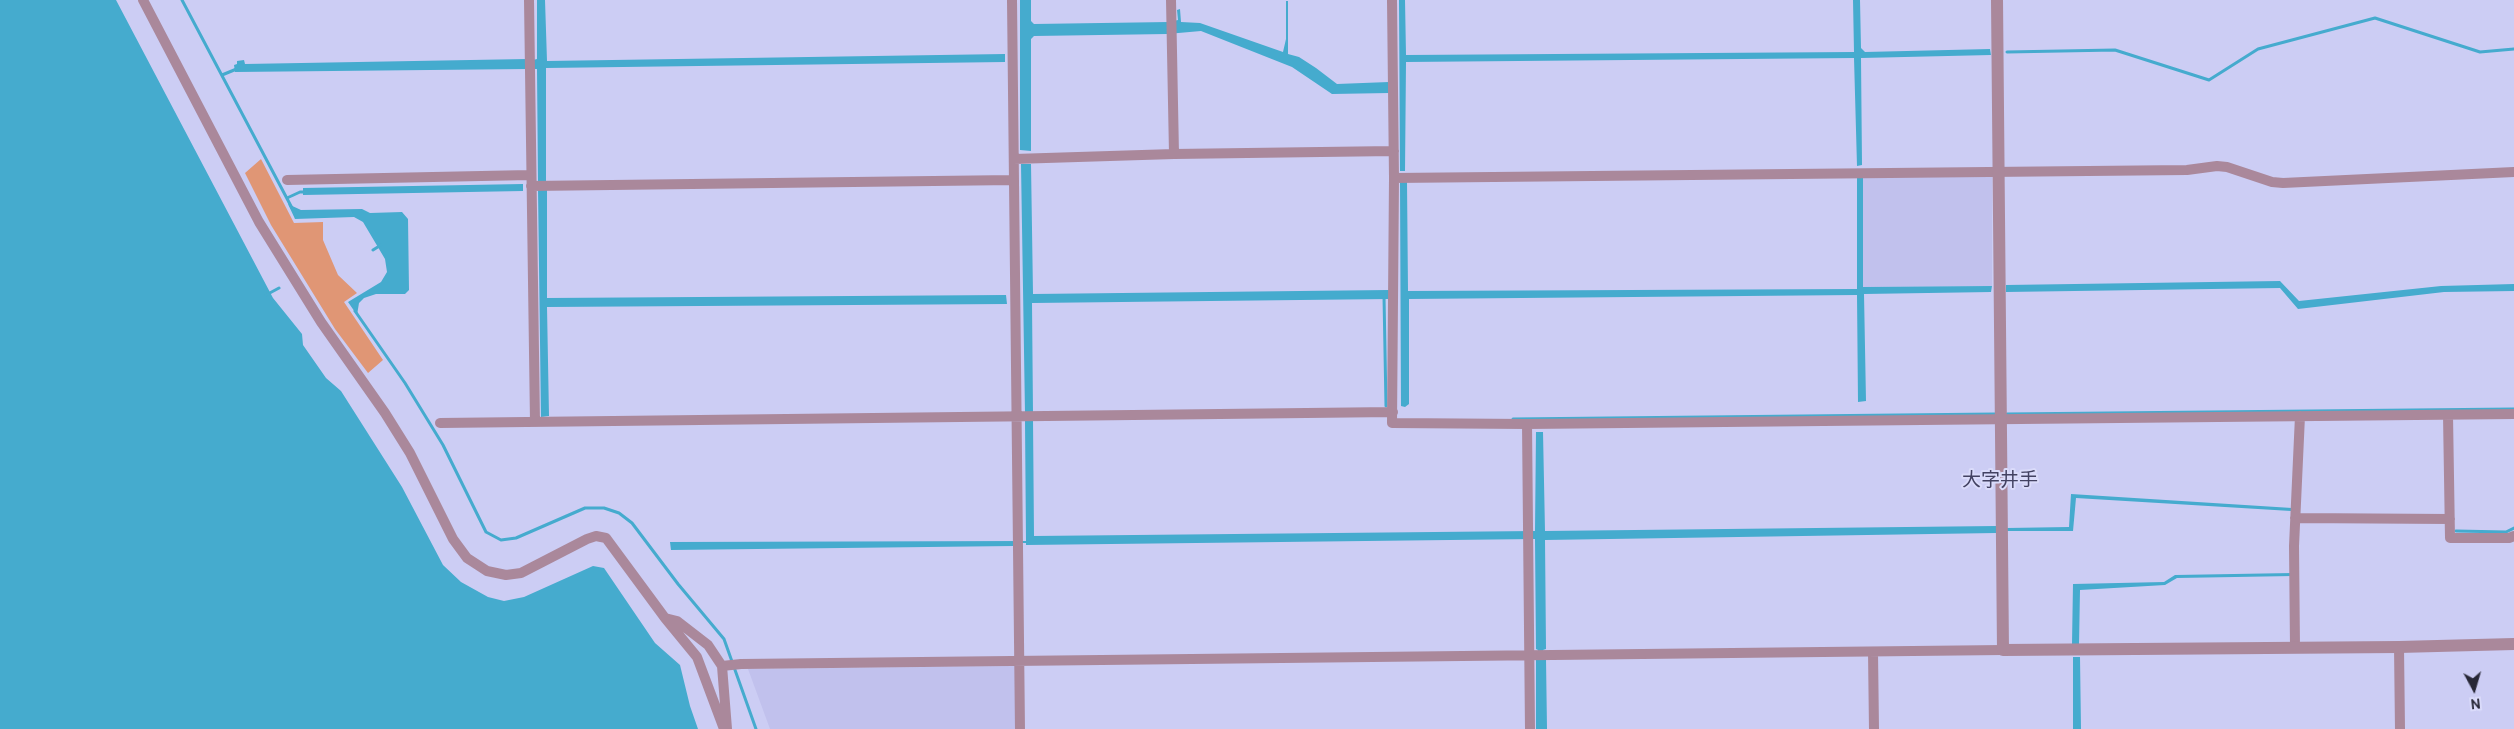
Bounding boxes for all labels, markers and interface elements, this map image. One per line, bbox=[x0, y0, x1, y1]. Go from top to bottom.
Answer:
district label: 大字井手 bbox=[1962, 469, 2038, 491]
north arrow bbox=[2449, 664, 2499, 714]
text: N bbox=[2470, 694, 2481, 713]

